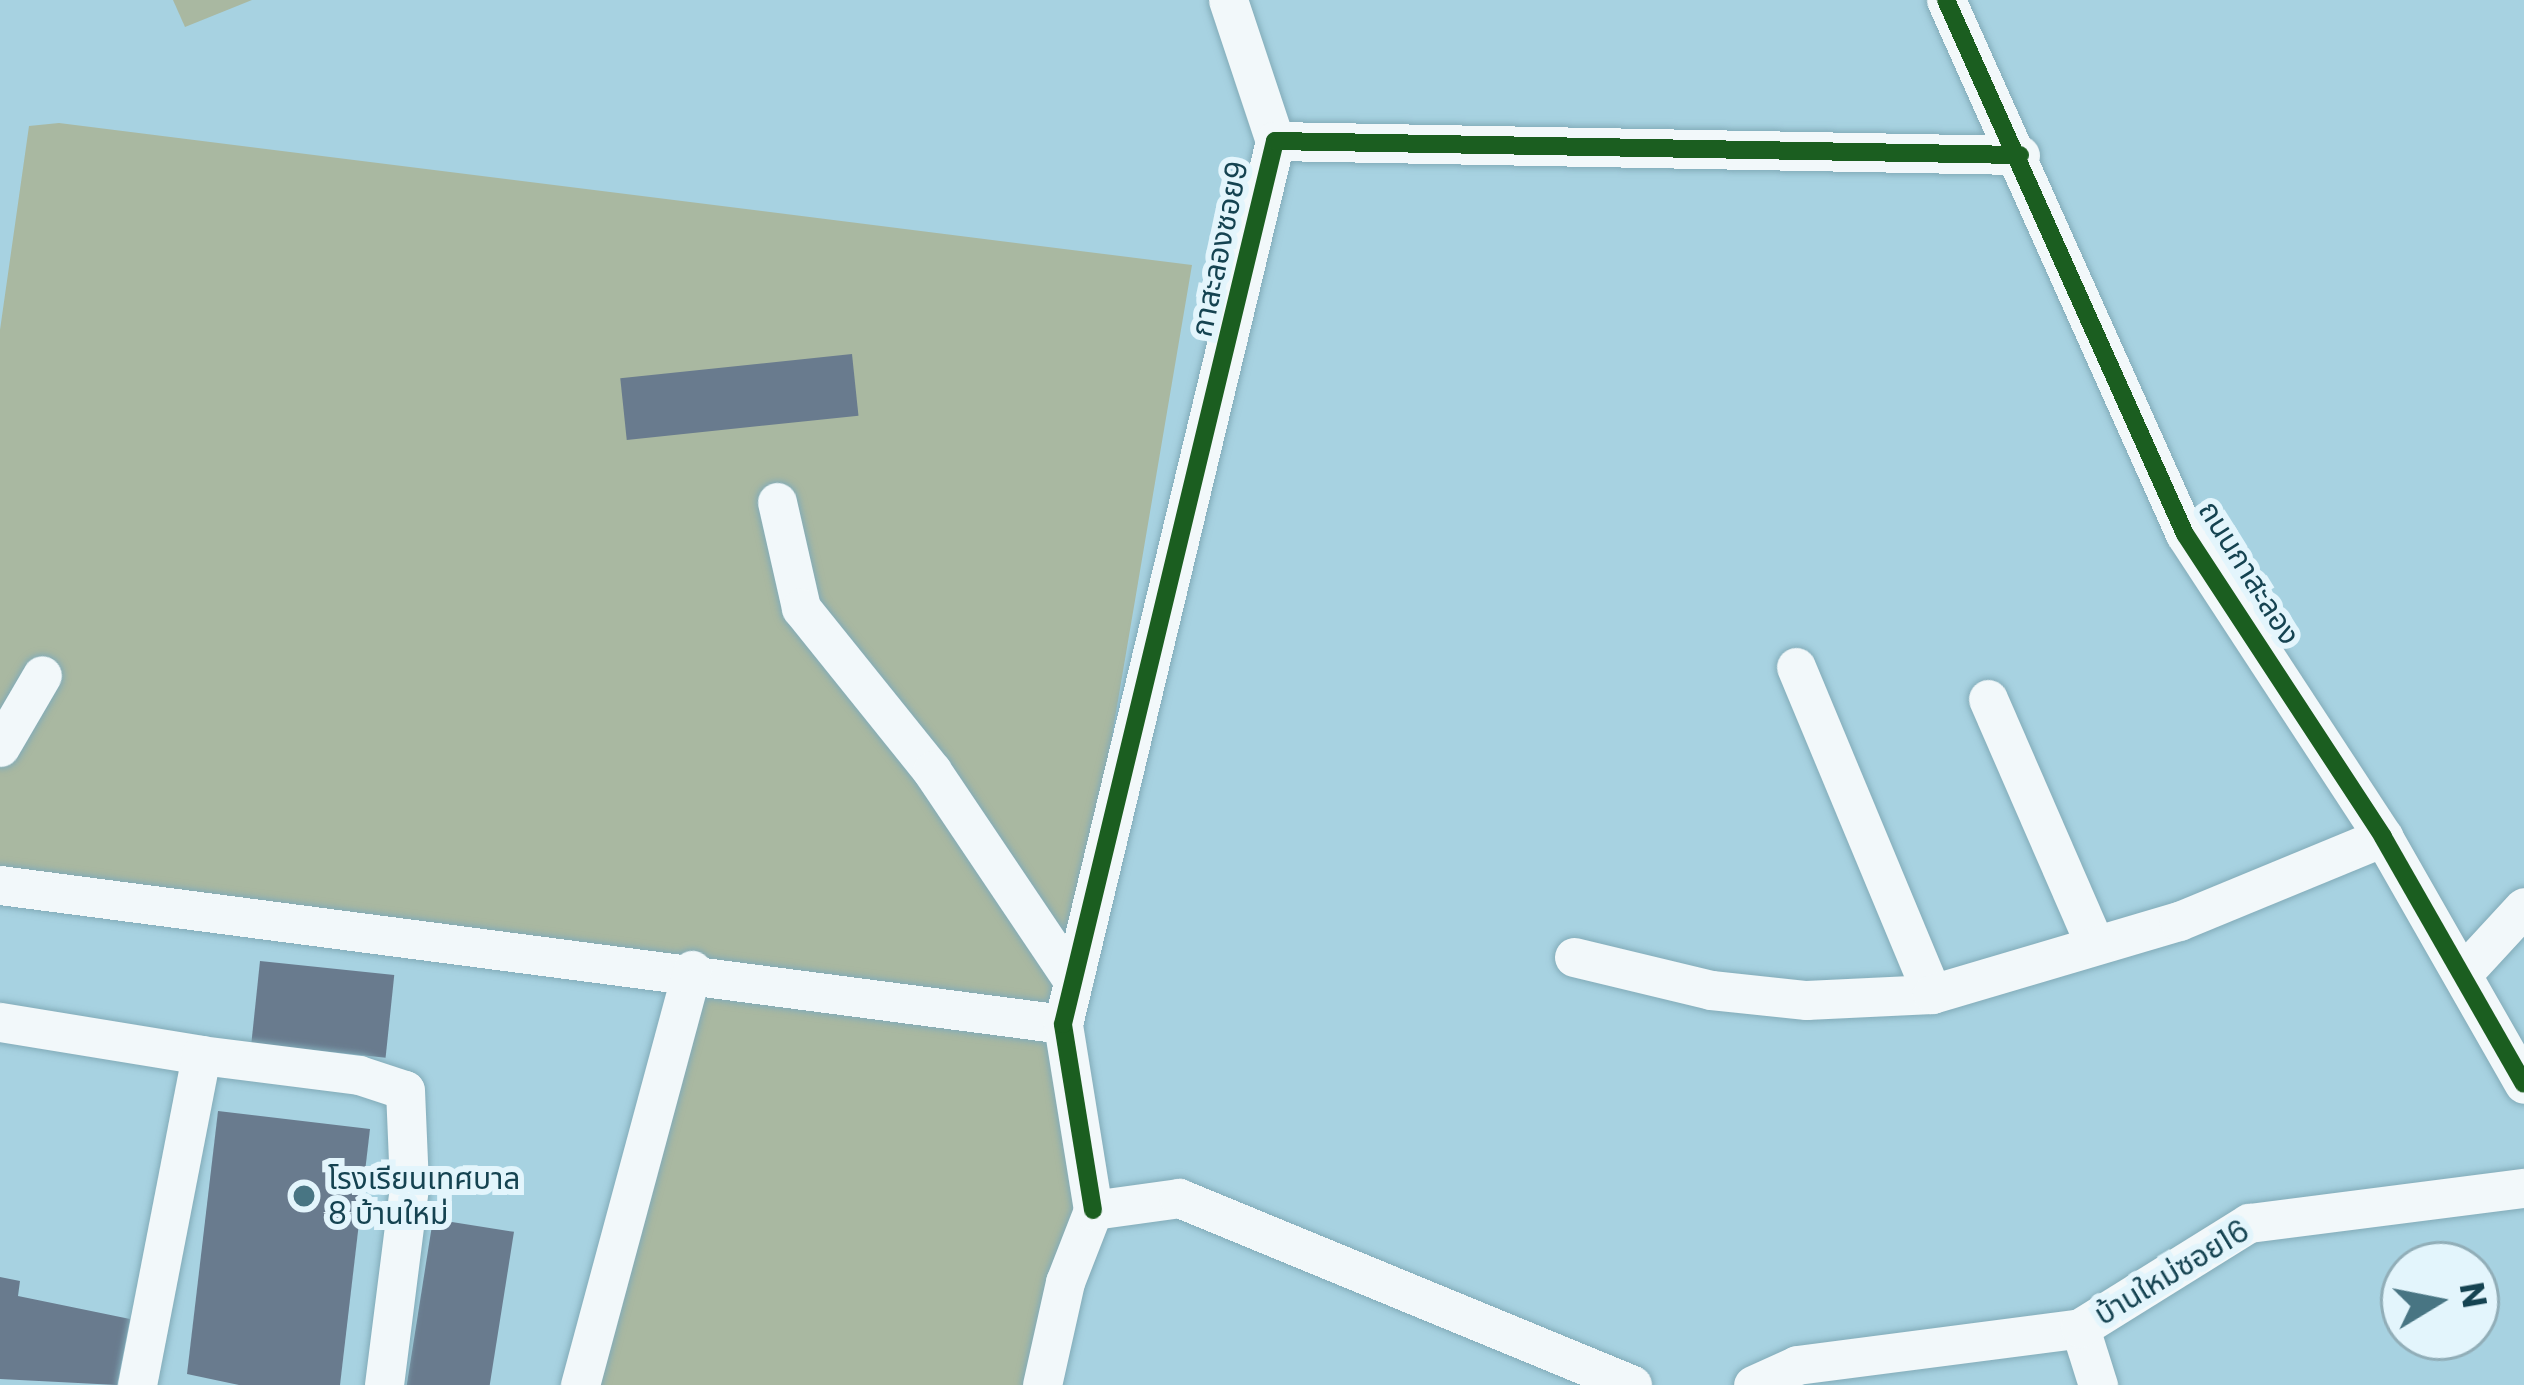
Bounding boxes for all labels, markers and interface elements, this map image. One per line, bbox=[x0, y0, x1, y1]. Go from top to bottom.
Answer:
street label: กาสะลองซอย9 bbox=[1184, 158, 1256, 340]
street label: ถนนกาสะลอง bbox=[2191, 494, 2307, 652]
place label: โรงเรียนเทศบาล 8 บ้านใหม่ bbox=[328, 1161, 520, 1232]
marker: โรงเรียนเทศบาล 8 บ้านใหม่ bbox=[291, 1183, 317, 1209]
street label: บ้านใหม่ซอย16 bbox=[2088, 1213, 2256, 1333]
north arrow bbox=[2380, 1241, 2500, 1361]
text: N bbox=[2448, 1279, 2498, 1311]

